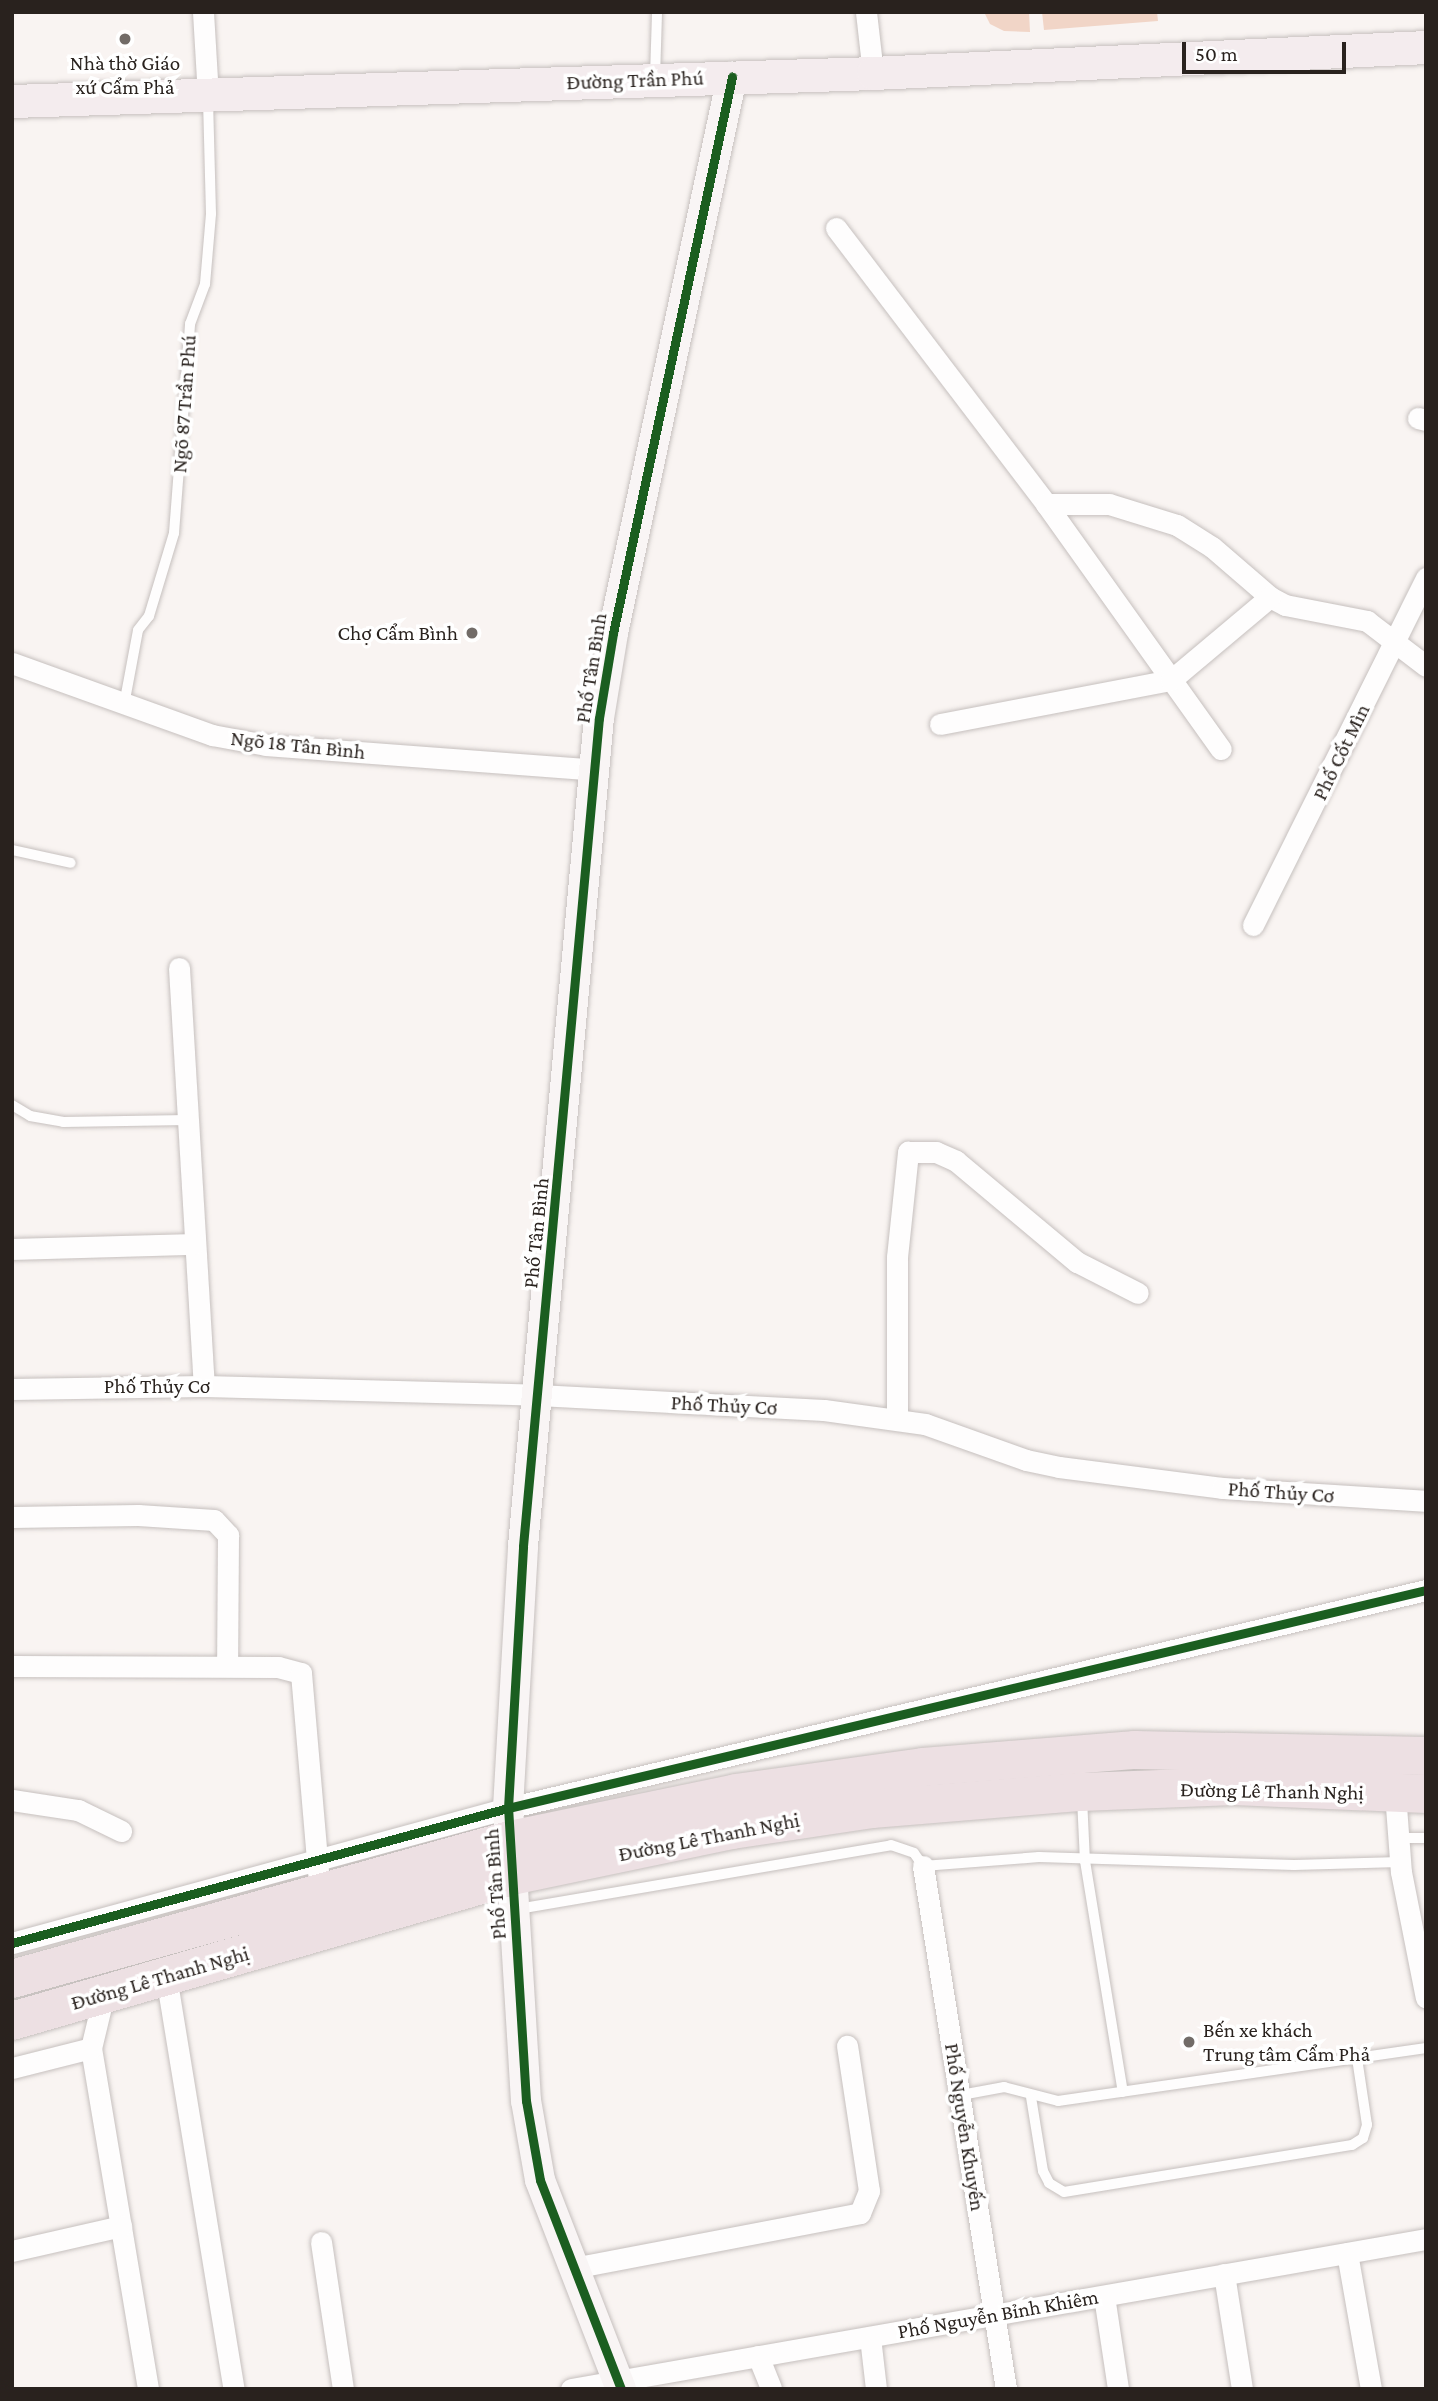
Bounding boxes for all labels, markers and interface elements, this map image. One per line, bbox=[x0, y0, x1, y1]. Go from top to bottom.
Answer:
scale bar bbox=[1186, 28, 1350, 72]
marker: Nhà thờ Giáo xứ Cẩm Phả bbox=[117, 31, 133, 47]
text: 50 m bbox=[1195, 42, 1238, 66]
place label: Nhà thờ Giáo xứ Cẩm Phả bbox=[70, 50, 180, 100]
street label: Đường Trần Phú bbox=[566, 65, 704, 95]
street label: Ngõ 87 Trần Phú bbox=[167, 334, 201, 474]
street label: Phố Tân Bình bbox=[570, 611, 612, 725]
place label: Chợ Cẩm Bình bbox=[338, 620, 458, 646]
marker: Chợ Cẩm Bình bbox=[464, 625, 480, 641]
street label: Phố Cốt Mìn bbox=[1307, 700, 1375, 804]
street label: Ngõ 18 Tân Bình bbox=[229, 725, 367, 765]
street label: Phố Tân Bình bbox=[518, 1176, 554, 1290]
street label: Phố Thủy Cơ bbox=[104, 1373, 210, 1399]
street label: Phố Thủy Cơ bbox=[670, 1390, 778, 1420]
street label: Phố Thủy Cơ bbox=[1227, 1476, 1335, 1508]
street label: Đường Lê Thanh Nghị bbox=[1180, 1777, 1364, 1805]
street label: Đường Lê Thanh Nghị bbox=[616, 1807, 802, 1867]
street label: Phố Tân Bình bbox=[479, 1828, 511, 1940]
street label: Đường Lê Thanh Nghị bbox=[68, 1941, 252, 2015]
place label: Bến xe khách Trung tâm Cẩm Phả bbox=[1203, 2017, 1370, 2067]
marker: Bến xe khách Trung tâm Cẩm Phả bbox=[1181, 2034, 1197, 2050]
street label: Phố Nguyễn Khuyến bbox=[939, 2041, 991, 2213]
street label: Phố Nguyễn Bỉnh Khiêm bbox=[896, 2284, 1100, 2344]

